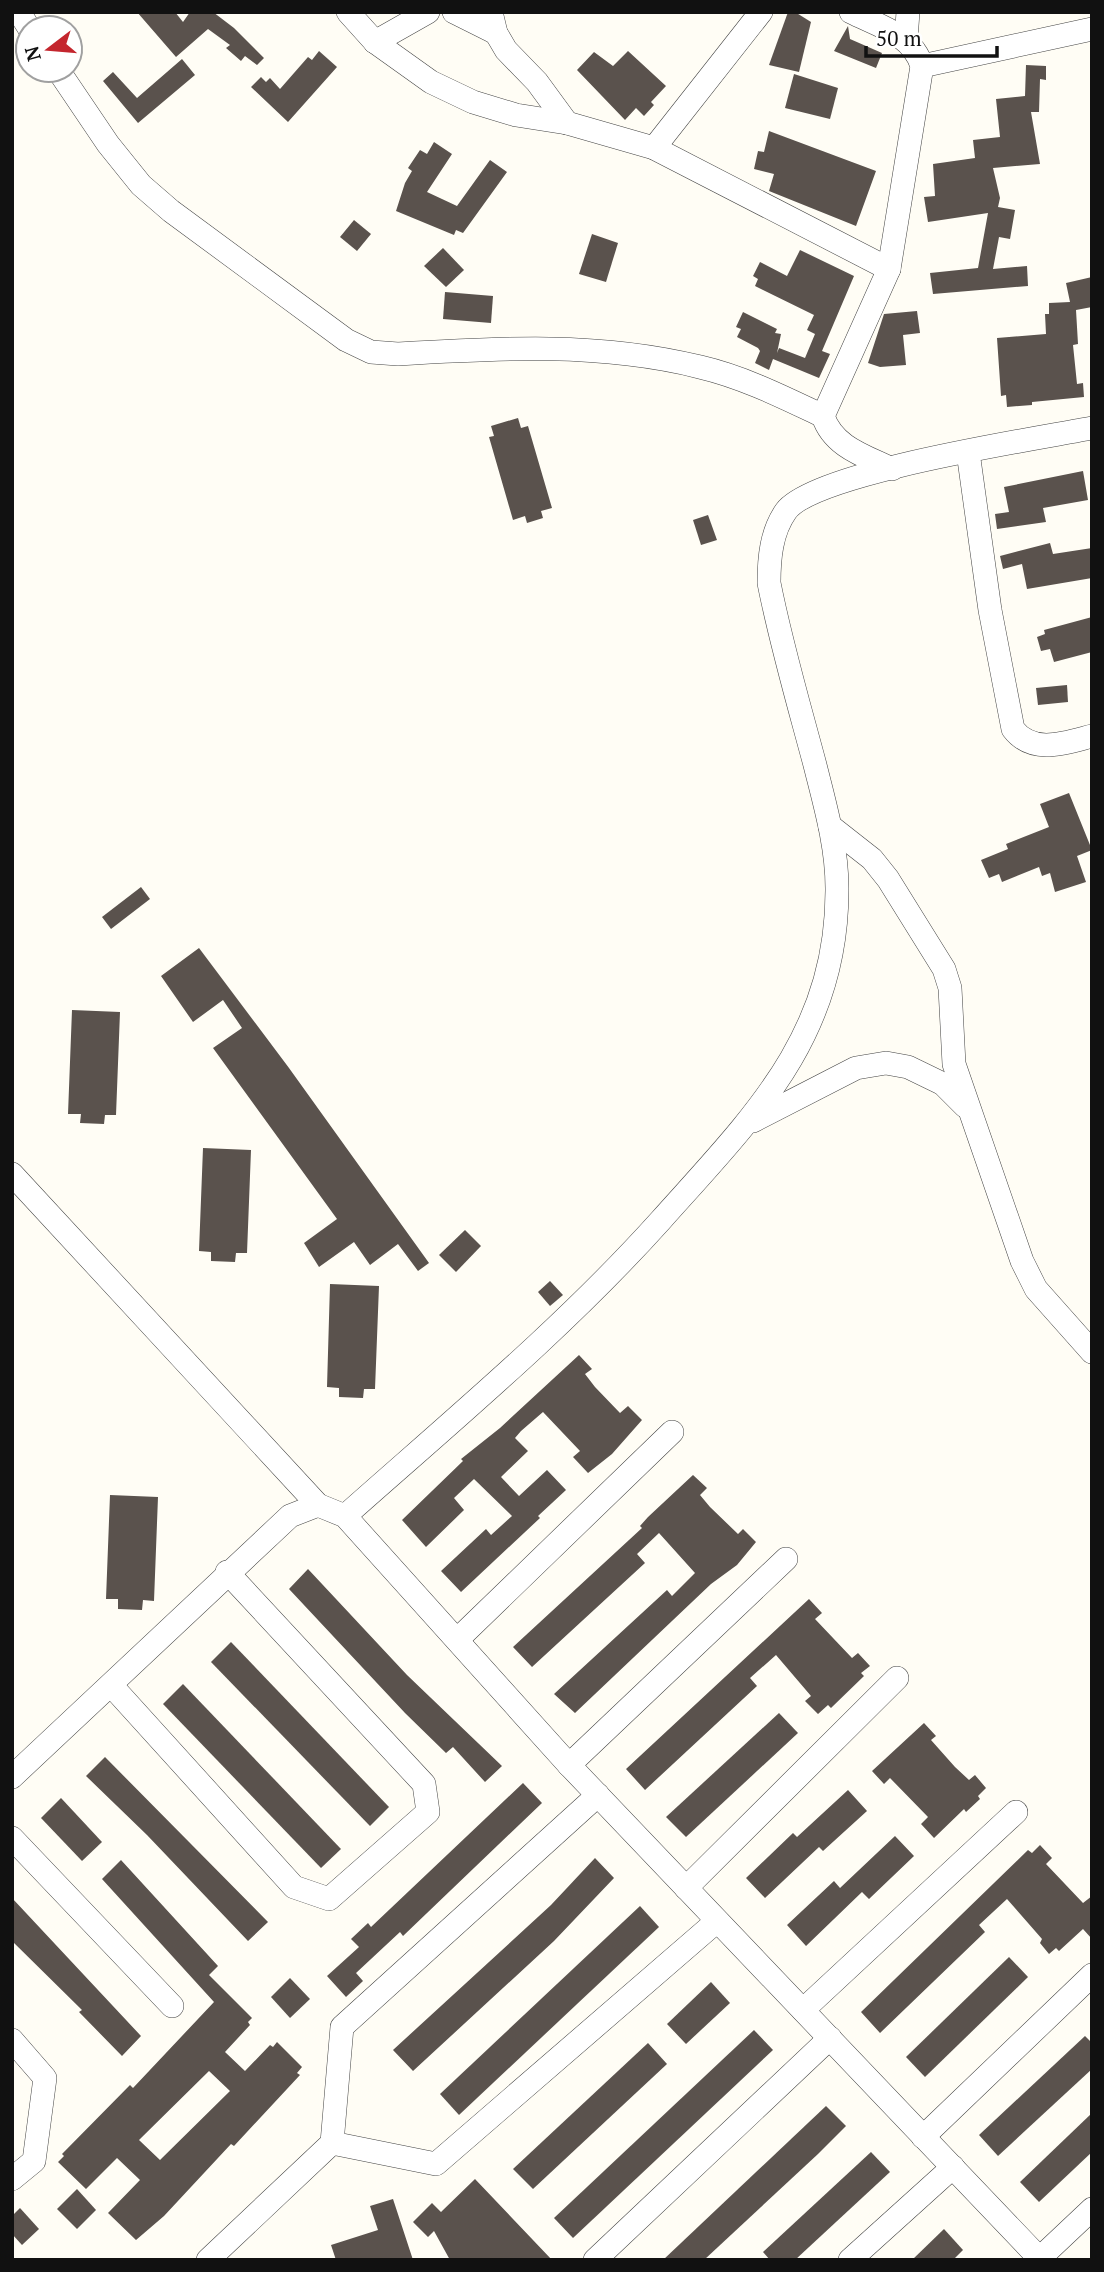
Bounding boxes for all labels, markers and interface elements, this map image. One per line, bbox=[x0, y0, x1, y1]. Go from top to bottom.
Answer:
north arrow bbox=[14, 14, 84, 84]
scale bar bbox=[866, 14, 997, 58]
text: 50 m bbox=[876, 24, 922, 52]
text: N bbox=[18, 43, 46, 64]

